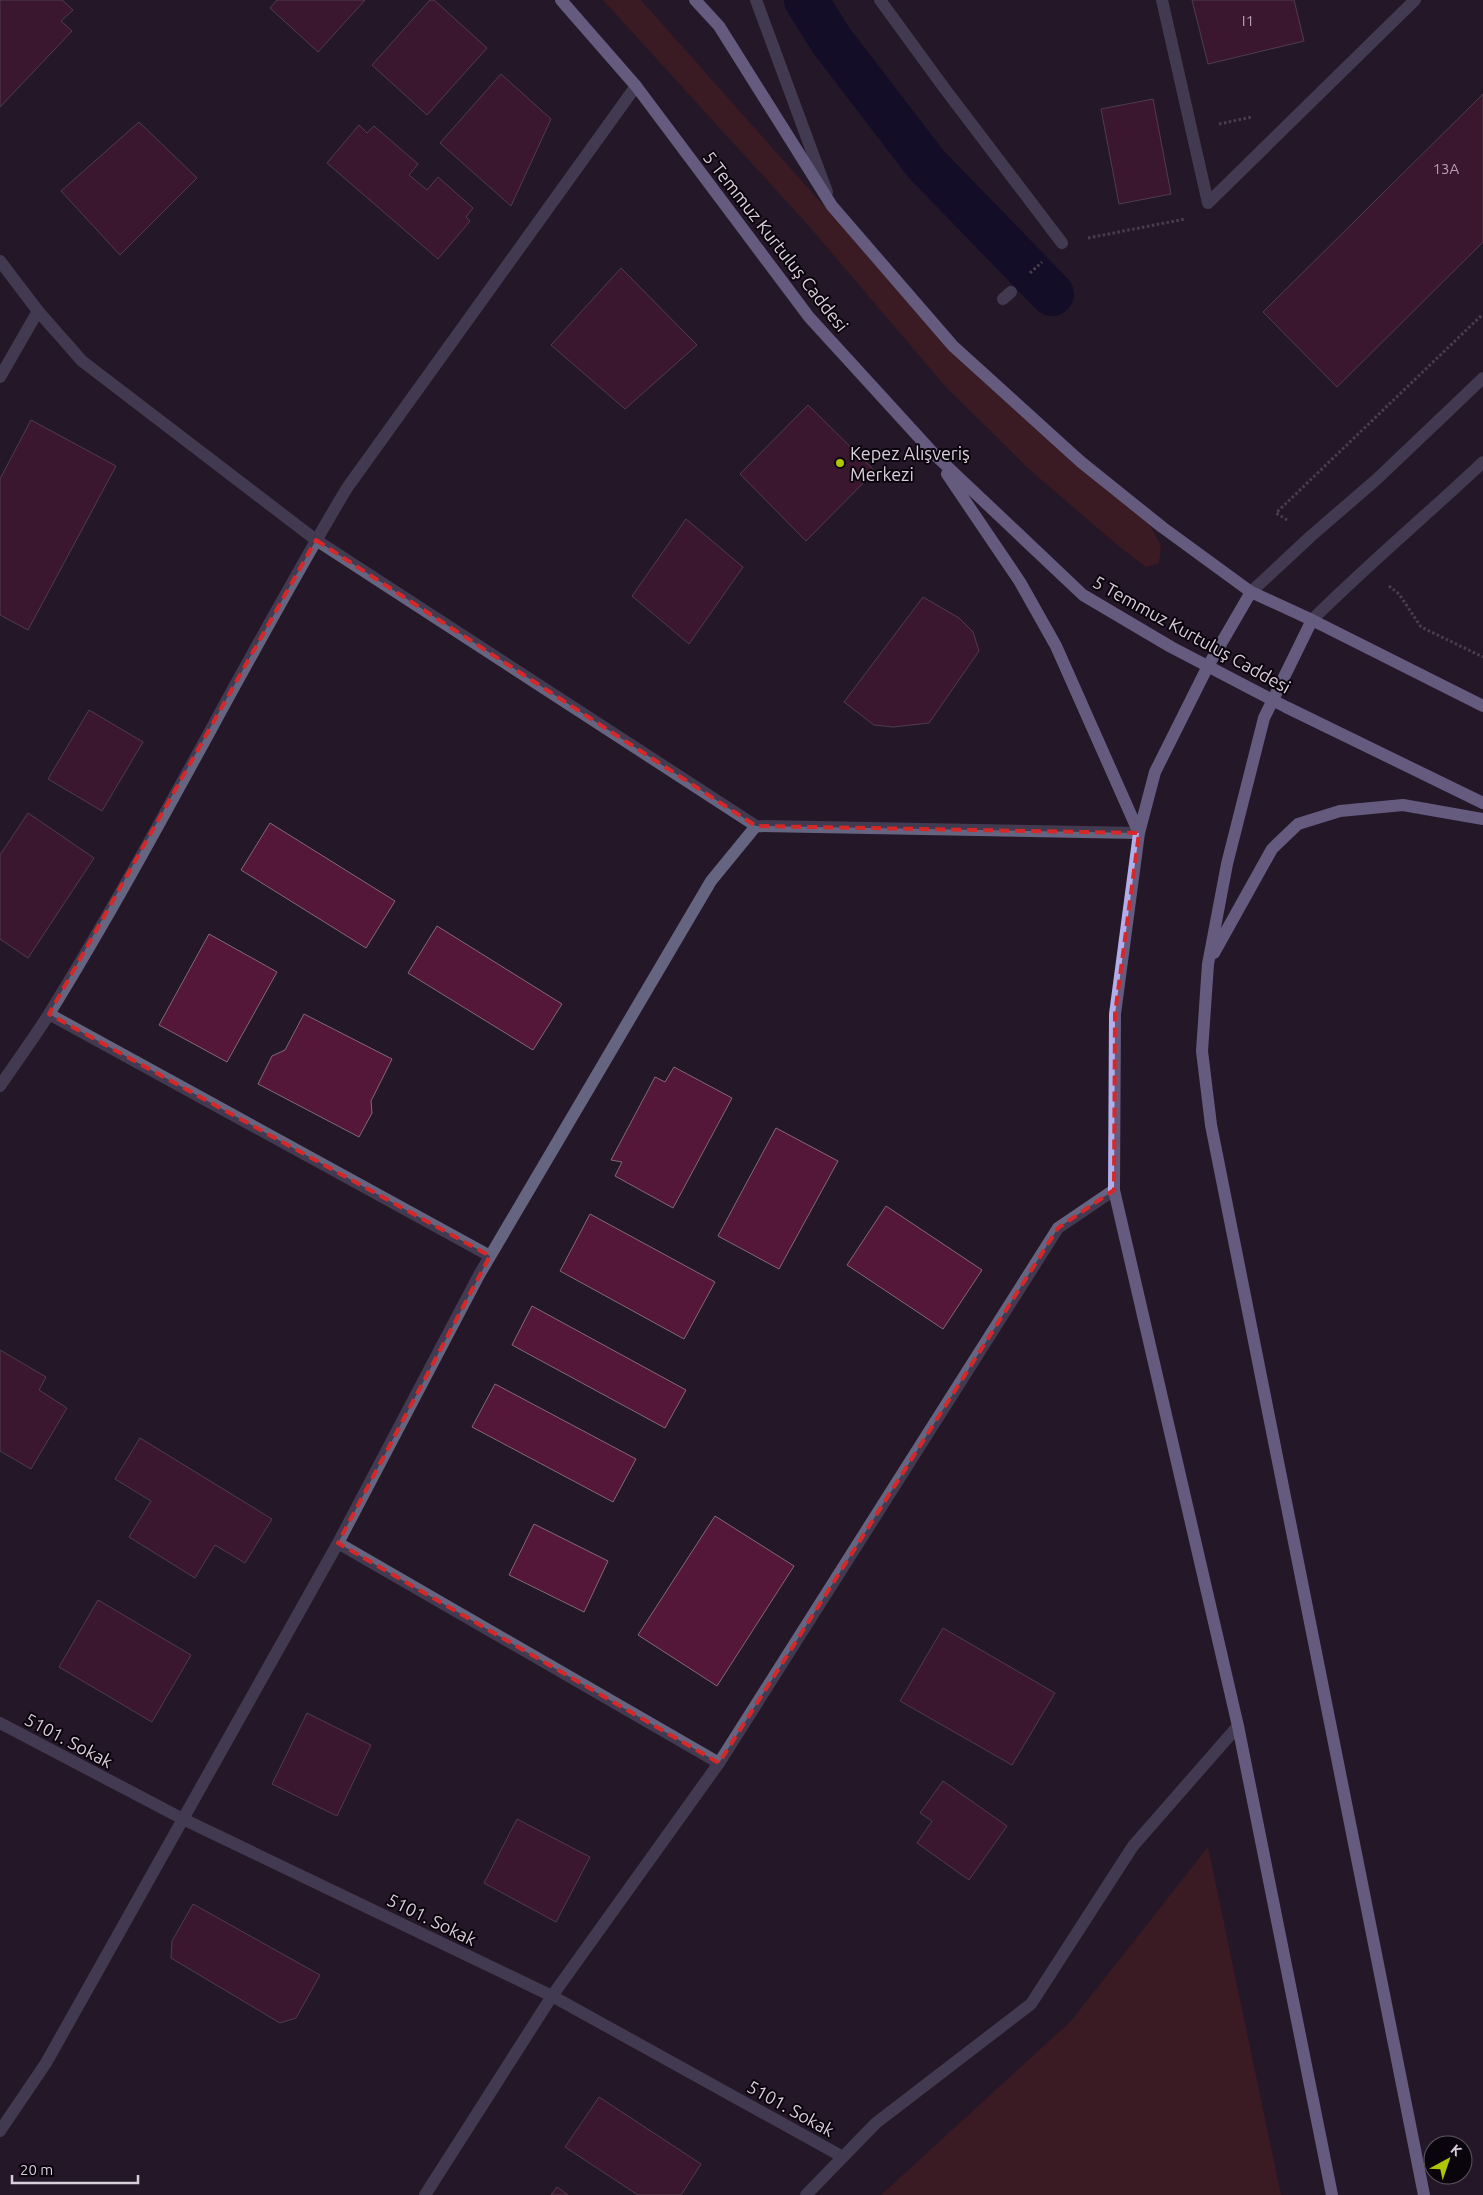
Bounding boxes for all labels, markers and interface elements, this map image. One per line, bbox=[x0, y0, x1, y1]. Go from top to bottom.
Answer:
house number: I1 bbox=[1242, 12, 1254, 29]
street label: 5 Temmuz Kurtuluş Caddesi bbox=[700, 147, 852, 335]
house number: 13A bbox=[1433, 160, 1460, 177]
place label: Kepez Alışveriş Merkezi bbox=[850, 443, 970, 484]
marker: Kepez Alışveriş Merkezi bbox=[834, 457, 846, 469]
street label: 5 Temmuz Kurtuluş Caddesi bbox=[1090, 571, 1294, 697]
street label: 5101. Sokak bbox=[22, 1709, 116, 1771]
street label: 5101. Sokak bbox=[384, 1889, 480, 1949]
street label: 5101. Sokak bbox=[744, 2076, 838, 2140]
north arrow bbox=[1423, 2135, 1473, 2185]
text: K bbox=[1448, 2141, 1466, 2160]
scale bar bbox=[12, 2152, 139, 2184]
text: 20 m bbox=[20, 2161, 53, 2178]

